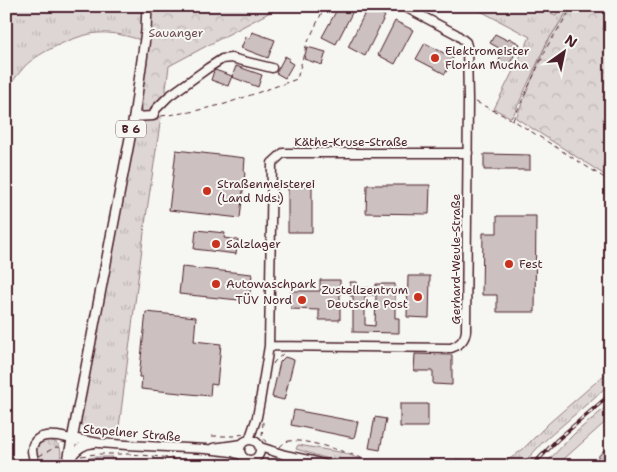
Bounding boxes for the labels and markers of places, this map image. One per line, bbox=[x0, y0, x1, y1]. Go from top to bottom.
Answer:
place label: Elektromeister Florian Mucha bbox=[445, 43, 530, 73]
marker: Elektromeister Florian Mucha bbox=[429, 52, 441, 64]
place label: Straßenmeisterei (Land Nds.) bbox=[217, 176, 315, 206]
marker: Straßenmeisterei (Land Nds.) bbox=[201, 185, 213, 197]
place label: Salzlager bbox=[226, 236, 281, 252]
marker: Salzlager bbox=[210, 238, 222, 250]
place label: Fest bbox=[519, 256, 543, 272]
marker: Fest bbox=[503, 258, 515, 270]
place label: Autowaschpark bbox=[226, 276, 316, 292]
marker: Autowaschpark bbox=[210, 278, 222, 290]
place label: Zustellzentrum Deutsche Post bbox=[322, 282, 408, 312]
marker: Zustellzentrum Deutsche Post bbox=[412, 291, 424, 303]
place label: TÜV Nord bbox=[236, 292, 292, 308]
marker: TÜV Nord bbox=[296, 294, 308, 306]

